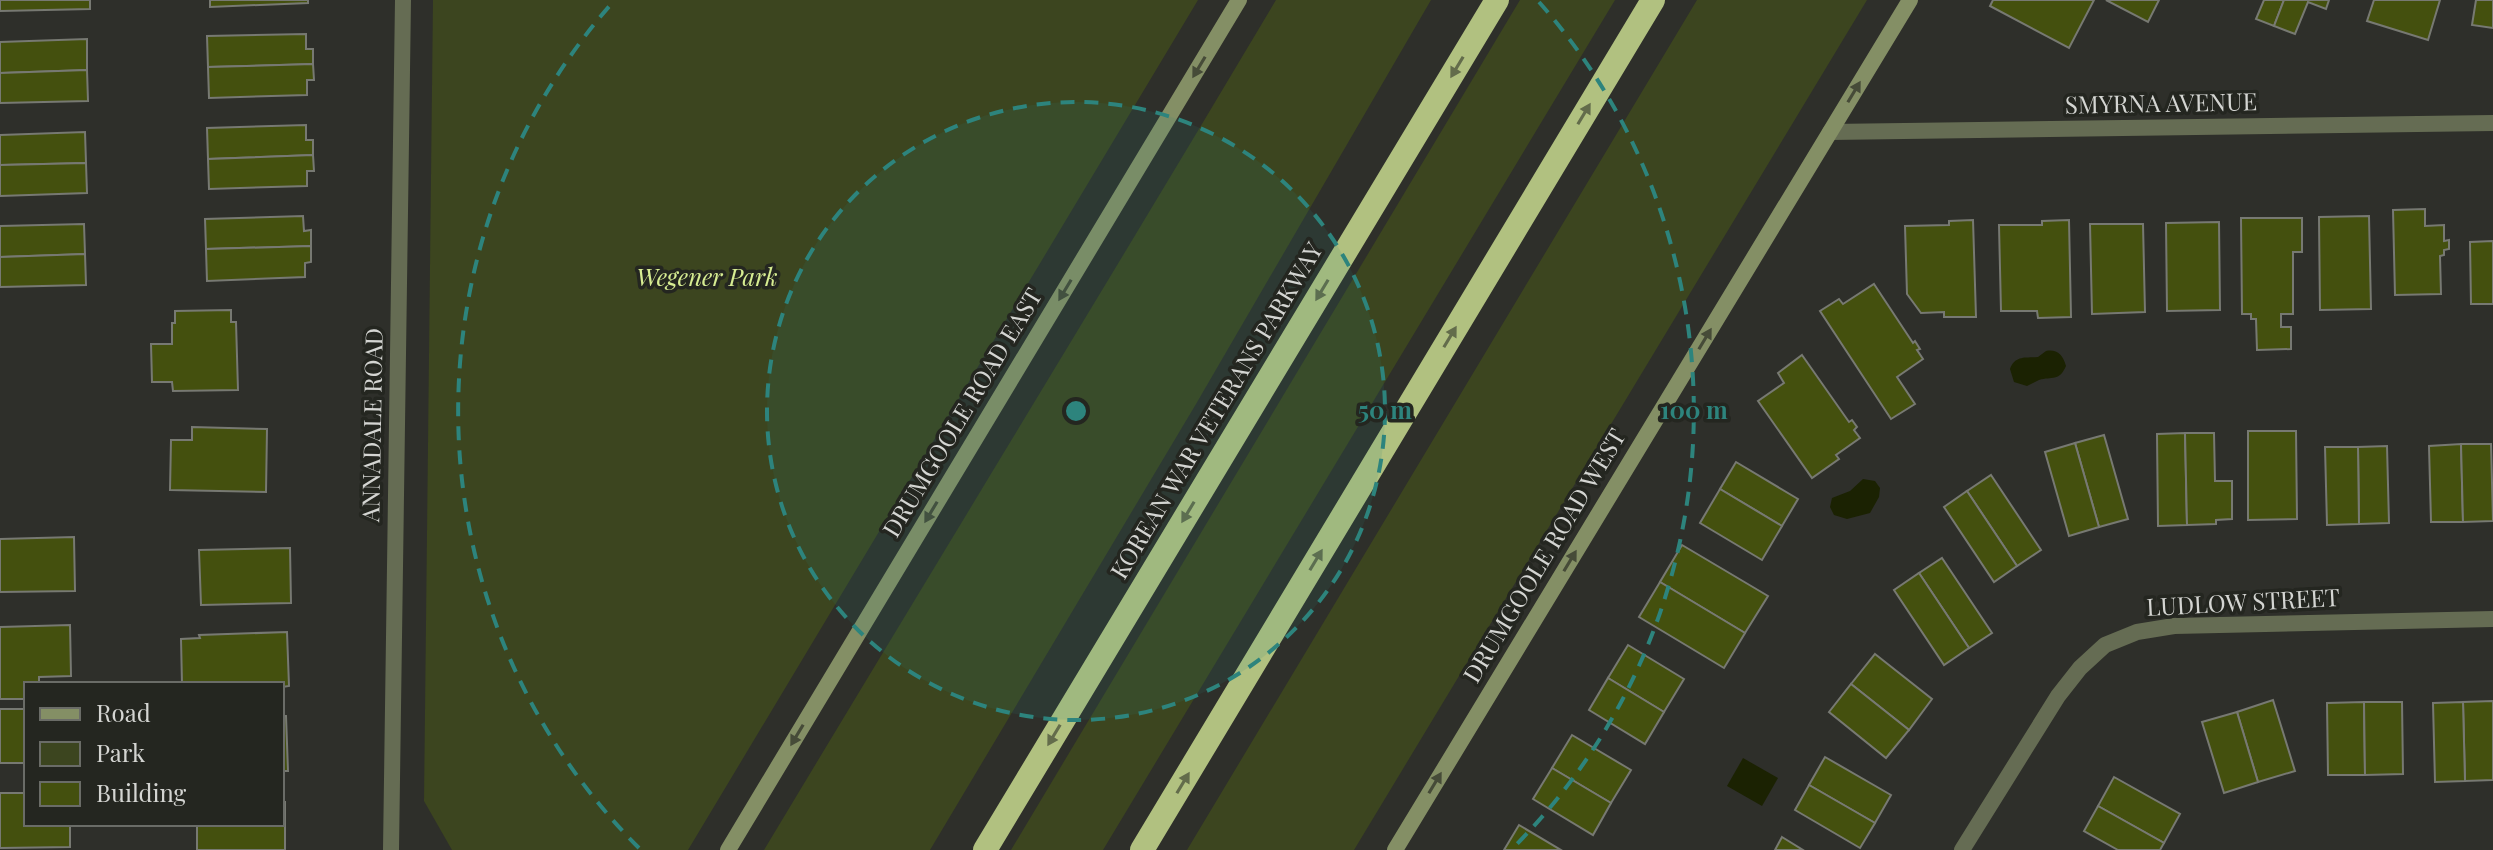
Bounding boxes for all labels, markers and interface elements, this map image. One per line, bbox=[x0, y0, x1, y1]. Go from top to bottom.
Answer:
one-way arrow bbox=[1192, 56, 1206, 78]
one-way arrow bbox=[1450, 56, 1464, 78]
one-way arrow bbox=[1847, 81, 1861, 103]
street label: SMYRNA AVENUE bbox=[2065, 84, 2257, 120]
one-way arrow bbox=[1577, 103, 1591, 125]
street label: KOREAN WAR VETERANS PARKWAY bbox=[1102, 235, 1329, 584]
park label: Wegener Park bbox=[636, 260, 778, 292]
one-way arrow bbox=[1058, 279, 1072, 301]
one-way arrow bbox=[1316, 279, 1330, 301]
street label: DRUMGOOLE ROAD EAST bbox=[874, 281, 1048, 542]
one-way arrow bbox=[1443, 326, 1457, 348]
street label: ANNADALE ROAD bbox=[353, 328, 389, 523]
one-way arrow bbox=[1698, 328, 1712, 350]
text: 50 m bbox=[1358, 393, 1412, 425]
text: 100 m bbox=[1660, 393, 1728, 425]
centre of rings bbox=[1062, 397, 1090, 425]
street label: DRUMGOOLE ROAD WEST bbox=[1455, 422, 1632, 688]
one-way arrow bbox=[924, 501, 938, 523]
one-way arrow bbox=[1181, 501, 1195, 523]
one-way arrow bbox=[1309, 549, 1323, 571]
one-way arrow bbox=[1563, 550, 1577, 572]
street label: LUDLOW STREET bbox=[2145, 580, 2341, 622]
legend bbox=[24, 682, 284, 826]
text: Road bbox=[96, 696, 151, 728]
one-way arrow bbox=[790, 724, 804, 746]
one-way arrow bbox=[1047, 724, 1061, 746]
text: Park bbox=[96, 736, 146, 768]
one-way arrow bbox=[1175, 772, 1189, 794]
one-way arrow bbox=[1428, 772, 1442, 794]
text: Building bbox=[96, 776, 187, 808]

